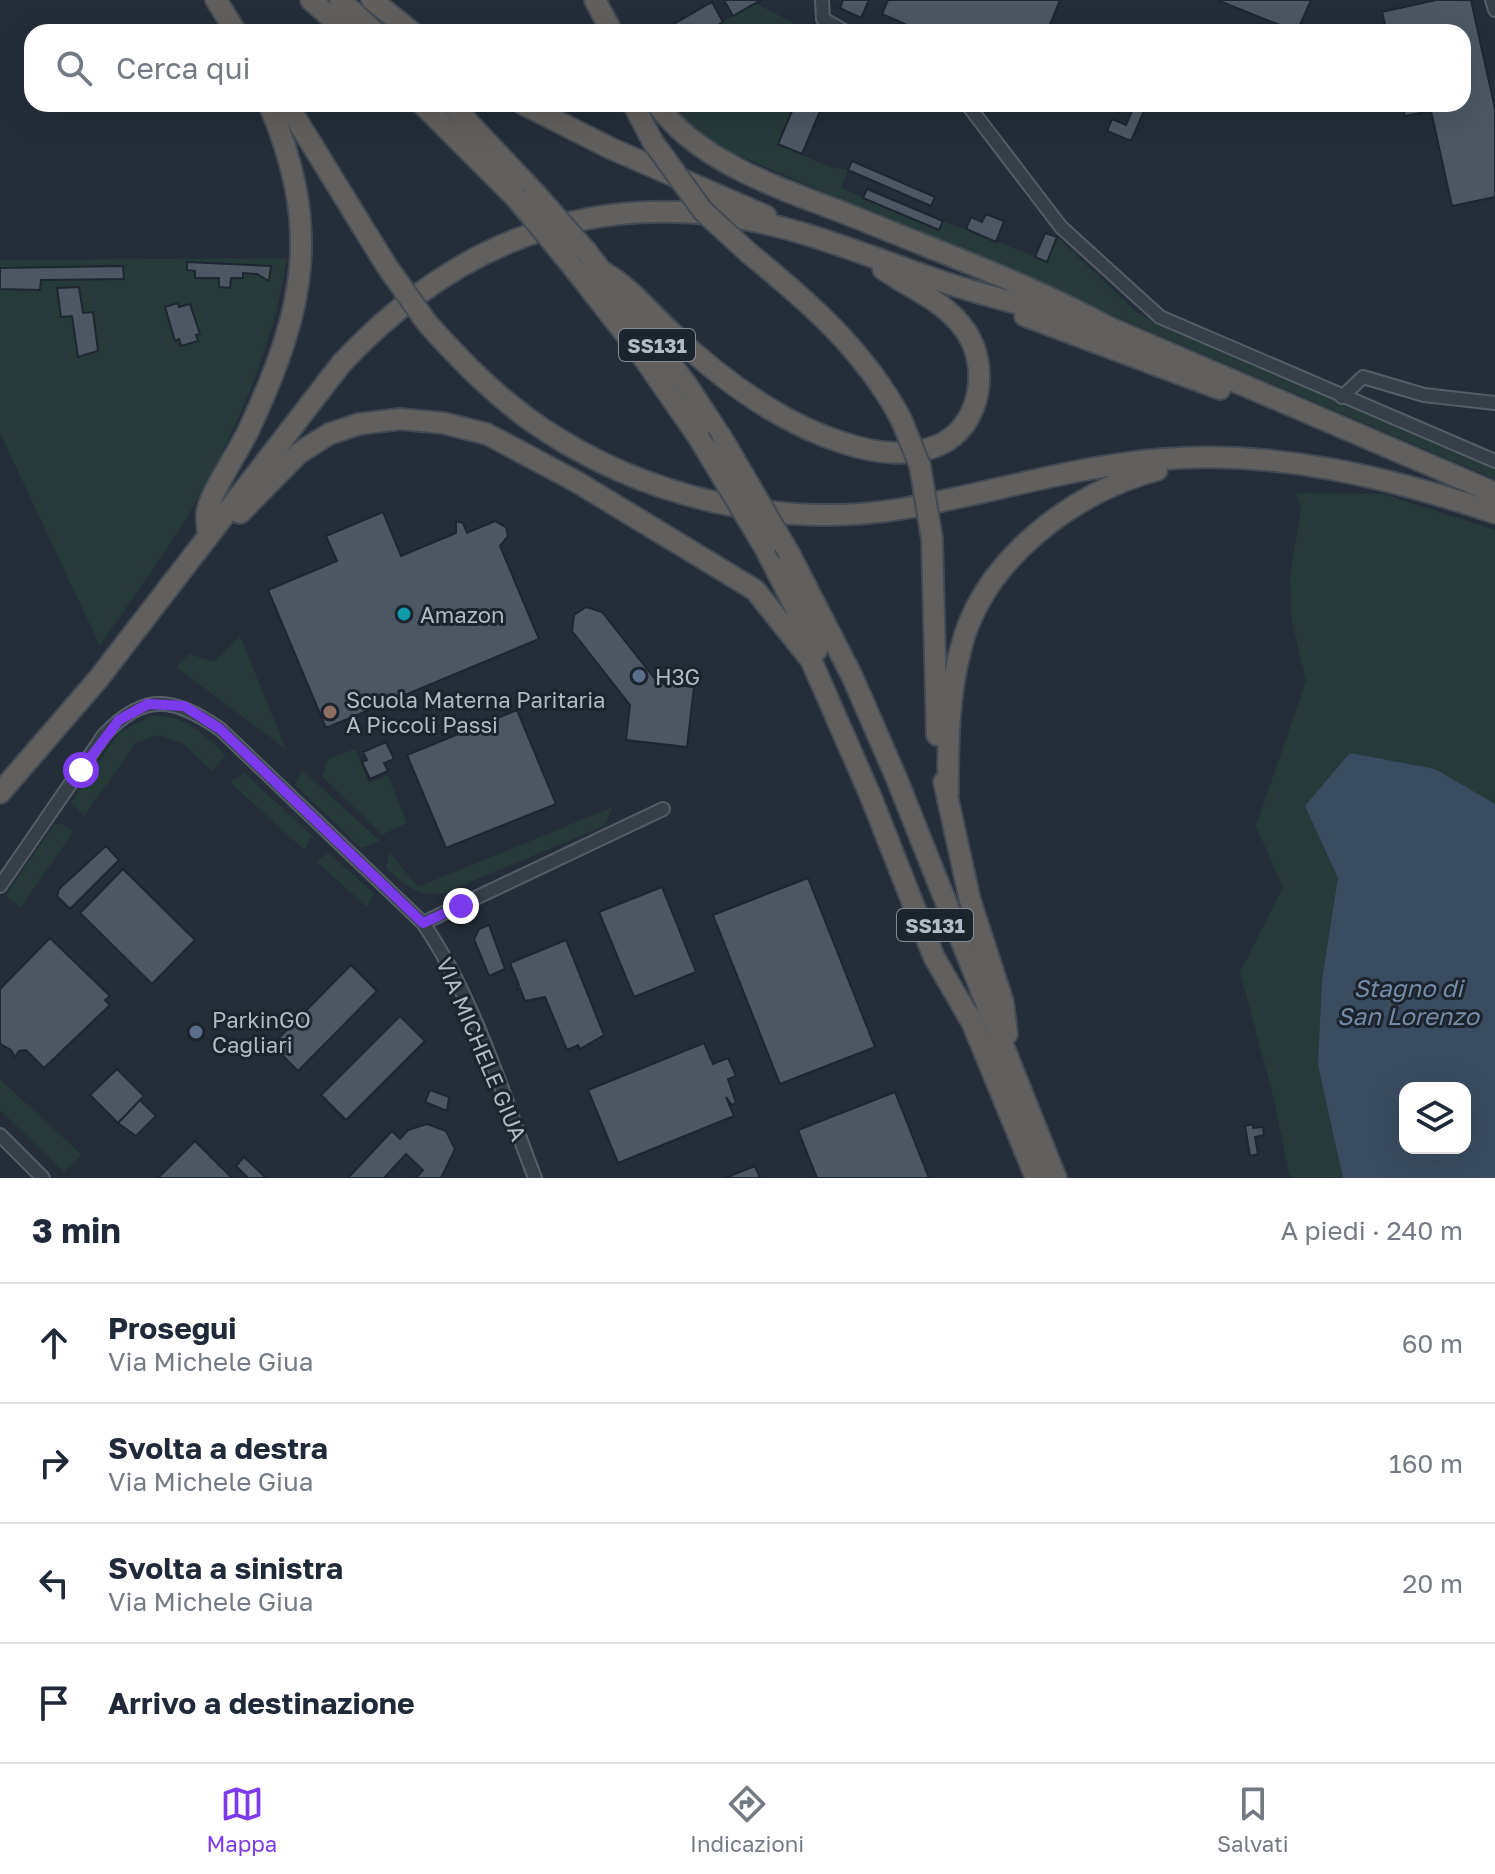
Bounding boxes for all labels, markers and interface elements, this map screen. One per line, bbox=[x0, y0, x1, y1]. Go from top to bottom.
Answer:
search box bbox=[24, 24, 1471, 112]
icon: search bbox=[52, 46, 96, 90]
text: Cerca qui bbox=[116, 50, 251, 86]
road number: SS131 bbox=[619, 329, 695, 361]
place label: Amazon bbox=[420, 601, 505, 628]
marker: Amazon bbox=[395, 605, 413, 623]
place label: H3G bbox=[655, 663, 700, 690]
marker: H3G bbox=[630, 667, 648, 685]
place label: Scuola Materna Paritaria A Piccoli Passi bbox=[346, 686, 606, 738]
marker: Scuola Materna Paritaria A Piccoli Passi bbox=[321, 703, 339, 721]
route start bbox=[63, 752, 99, 788]
route end bbox=[443, 888, 479, 924]
road number: SS131 bbox=[897, 909, 973, 941]
street label: VIA MICHELE GIUA bbox=[431, 953, 533, 1145]
water label: Stagno di San Lorenzo bbox=[1337, 973, 1481, 1030]
place label: ParkinGO Cagliari bbox=[212, 1006, 311, 1058]
marker: ParkinGO Cagliari bbox=[187, 1023, 205, 1041]
map controls bbox=[1399, 1082, 1471, 1154]
button: layers bbox=[1399, 1082, 1471, 1154]
text: 3 min bbox=[32, 1210, 121, 1250]
text: A piedi · 240 m bbox=[1281, 1215, 1463, 1246]
text: Prosegui bbox=[108, 1310, 236, 1346]
icon: ahead bbox=[32, 1321, 76, 1365]
text: 60 m bbox=[1402, 1328, 1463, 1359]
text: Via Michele Giua bbox=[108, 1346, 314, 1377]
text: Svolta a destra bbox=[108, 1430, 328, 1466]
icon: right bbox=[32, 1441, 76, 1485]
text: 160 m bbox=[1389, 1448, 1463, 1479]
text: Via Michele Giua bbox=[108, 1466, 314, 1497]
text: Svolta a sinistra bbox=[108, 1550, 343, 1586]
icon: left bbox=[32, 1561, 76, 1605]
text: 20 m bbox=[1402, 1568, 1463, 1599]
text: Via Michele Giua bbox=[108, 1586, 314, 1617]
icon: arrive bbox=[32, 1681, 76, 1725]
text: Arrivo a destinazione bbox=[108, 1685, 415, 1721]
tab: Mappa bbox=[206, 1782, 277, 1857]
tab: Indicazioni bbox=[690, 1782, 804, 1857]
tab: Salvati bbox=[1217, 1782, 1289, 1857]

